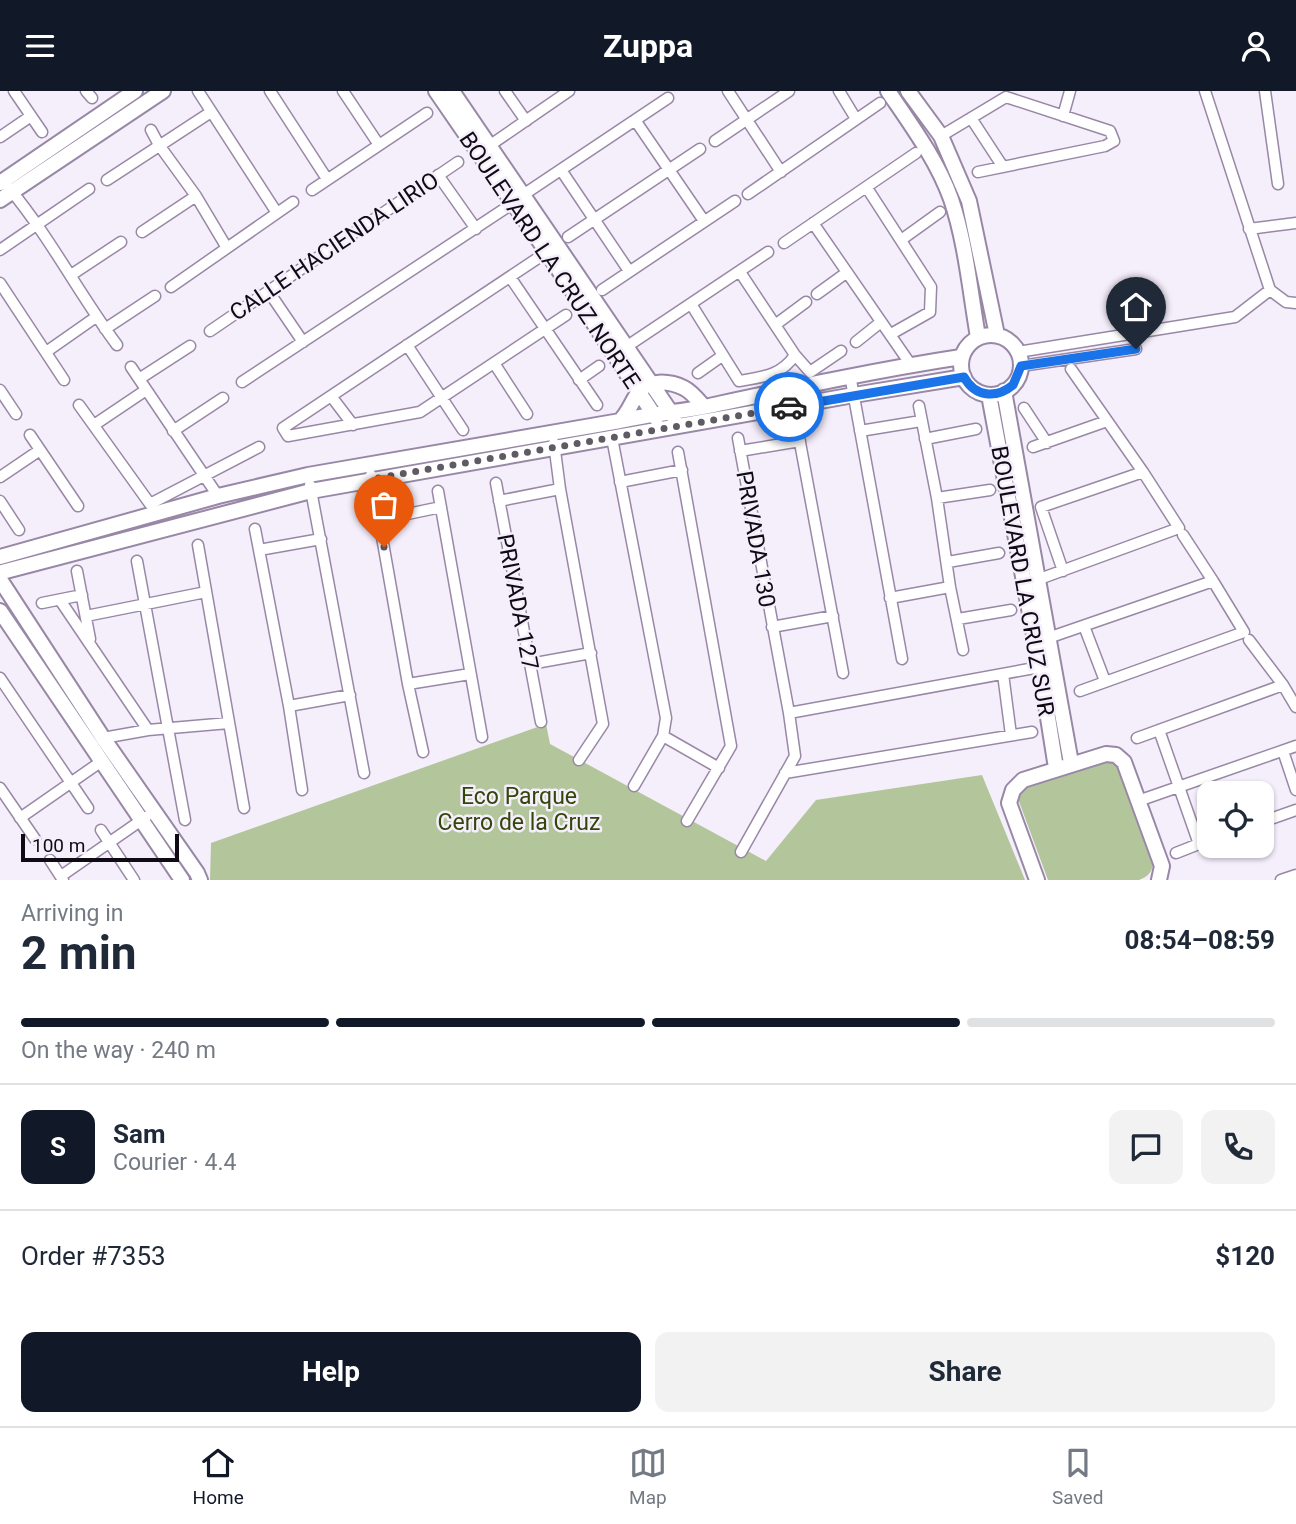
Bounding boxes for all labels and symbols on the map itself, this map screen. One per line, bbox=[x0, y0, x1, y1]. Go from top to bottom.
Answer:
street label: BOULEVARD LA CRUZ NORTE bbox=[454, 127, 646, 394]
street label: CALLE HACIENDA LIRIO bbox=[225, 166, 444, 326]
pin bbox=[1106, 277, 1166, 349]
courier bbox=[754, 372, 824, 442]
street label: BOULEVARD LA CRUZ SUR bbox=[985, 444, 1060, 718]
street label: PRIVADA 130 bbox=[730, 469, 781, 609]
pin bbox=[354, 475, 414, 547]
street label: PRIVADA 127 bbox=[491, 532, 544, 672]
park label: Eco Parque Cerro de la Cruz bbox=[438, 783, 600, 836]
scale bar bbox=[21, 831, 178, 863]

